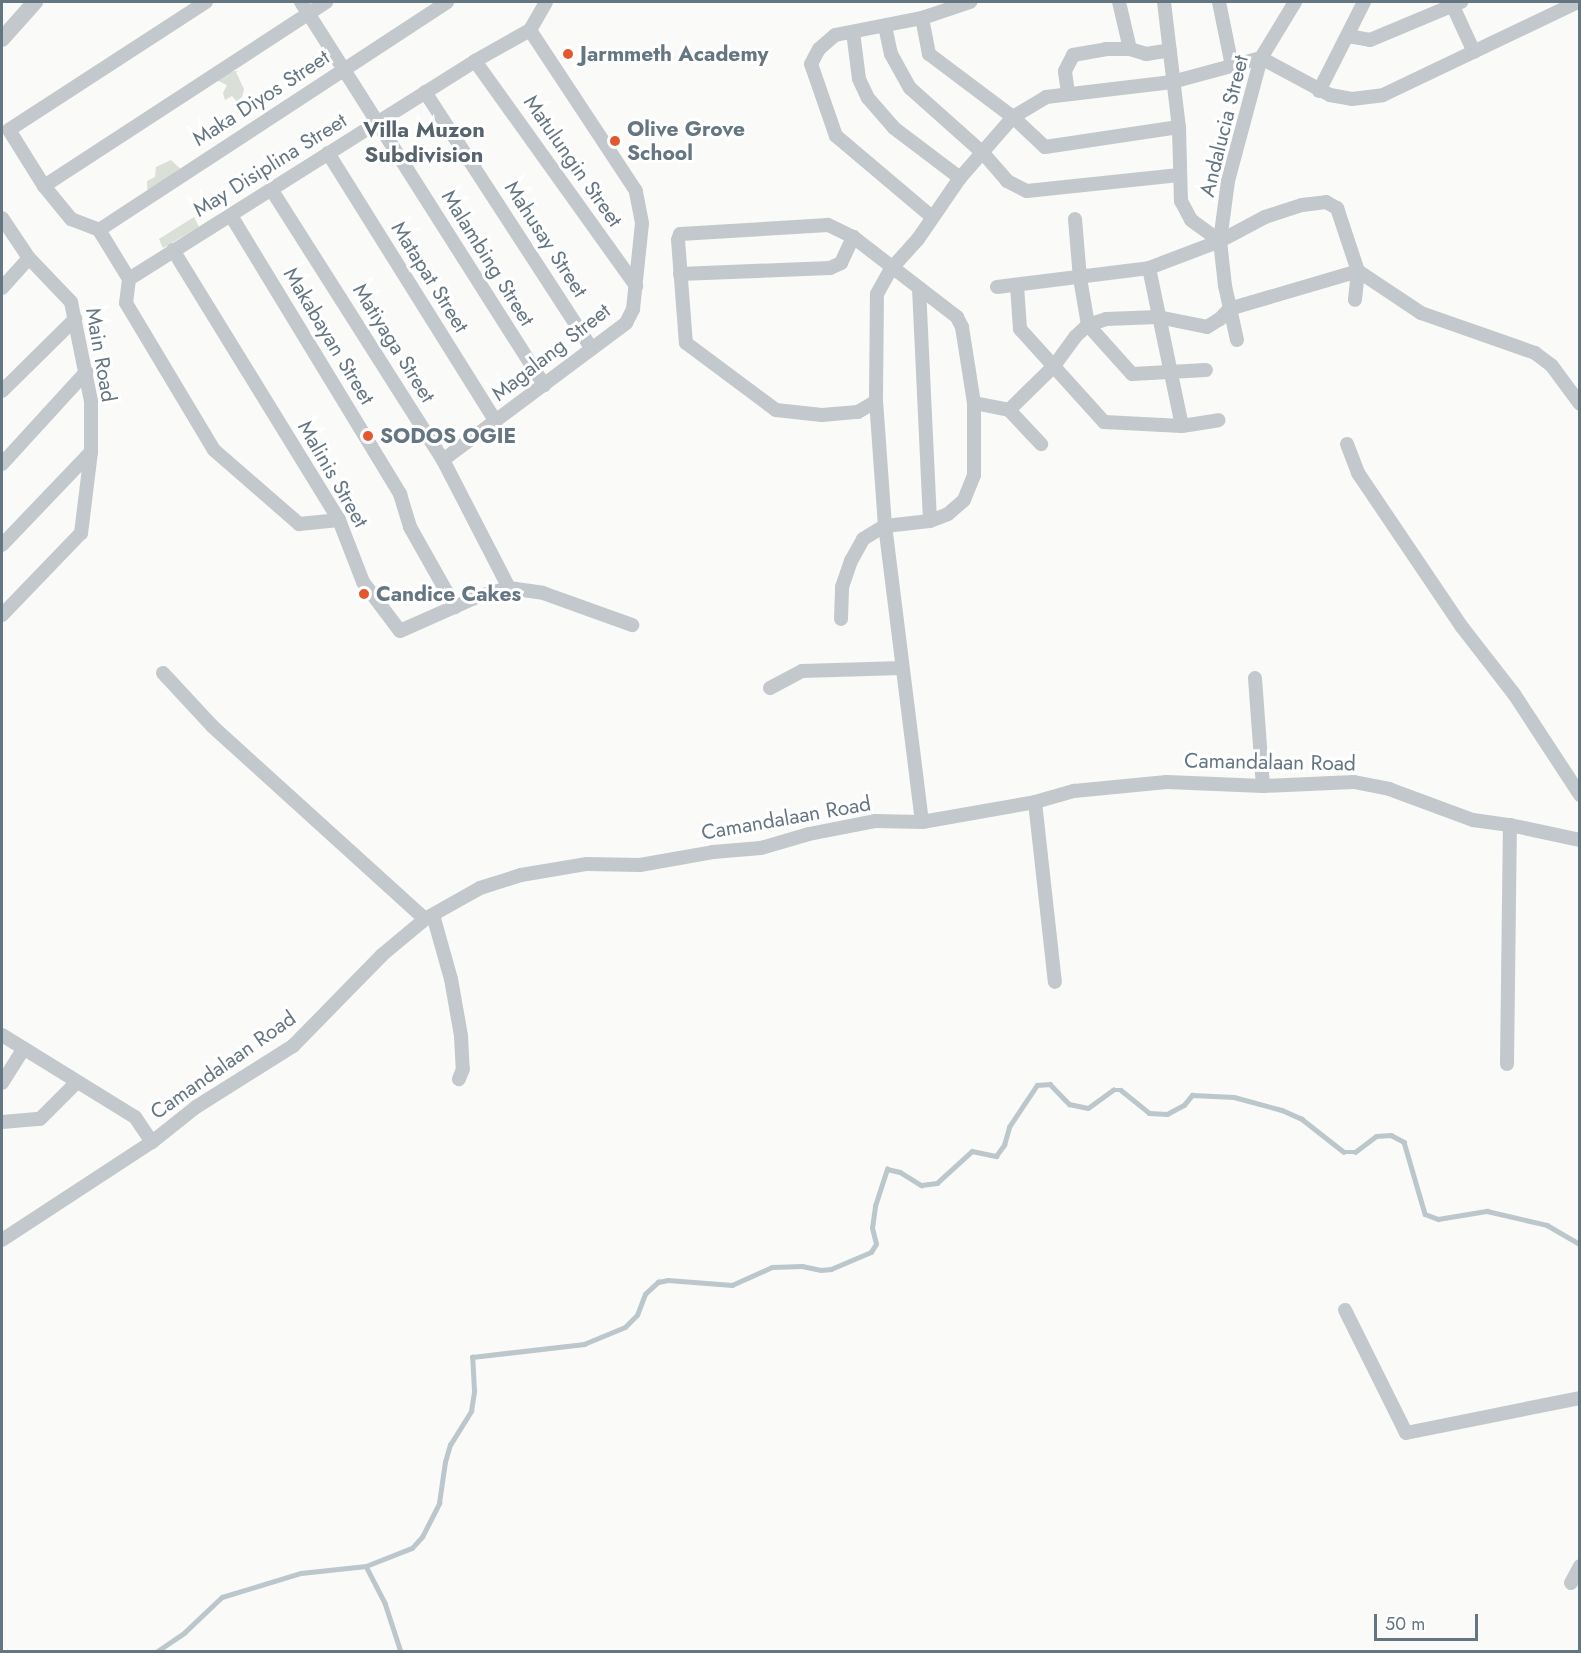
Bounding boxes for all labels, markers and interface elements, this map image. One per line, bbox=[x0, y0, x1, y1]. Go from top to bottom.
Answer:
place label: Jarmmeth Academy bbox=[580, 41, 768, 67]
street label: Maka Diyos Street bbox=[188, 44, 334, 152]
marker: Jarmmeth Academy bbox=[561, 47, 575, 61]
street label: Andalucia Street bbox=[1194, 53, 1254, 199]
street label: Matulungin Street bbox=[518, 90, 628, 232]
street label: May Disiplina Street bbox=[189, 108, 351, 222]
district label: Villa Muzon Subdivision bbox=[363, 116, 485, 168]
place label: Olive Grove School bbox=[627, 116, 745, 166]
marker: Olive Grove School bbox=[608, 134, 622, 148]
street label: Mahusay Street bbox=[499, 176, 593, 302]
street label: Malambing Street bbox=[436, 185, 540, 331]
street label: Matapat Street bbox=[386, 217, 474, 337]
street label: Makabayan Street bbox=[278, 263, 380, 409]
street label: Matiyaga Street bbox=[347, 279, 441, 407]
street label: Magalang Street bbox=[487, 298, 615, 406]
street label: Main Road bbox=[80, 306, 122, 404]
street label: Malinis Street bbox=[292, 416, 374, 532]
place label: SODOS OGIE bbox=[380, 423, 516, 449]
marker: SODOS OGIE bbox=[361, 429, 375, 443]
place label: Candice Cakes bbox=[376, 581, 521, 607]
marker: Candice Cakes bbox=[357, 587, 371, 601]
street label: Camandalaan Road bbox=[1184, 748, 1356, 776]
street label: Camandalaan Road bbox=[699, 791, 873, 845]
street label: Camandalaan Road bbox=[145, 1005, 301, 1125]
scale bar bbox=[1377, 1602, 1480, 1640]
text: 50 m bbox=[1385, 1611, 1425, 1637]

